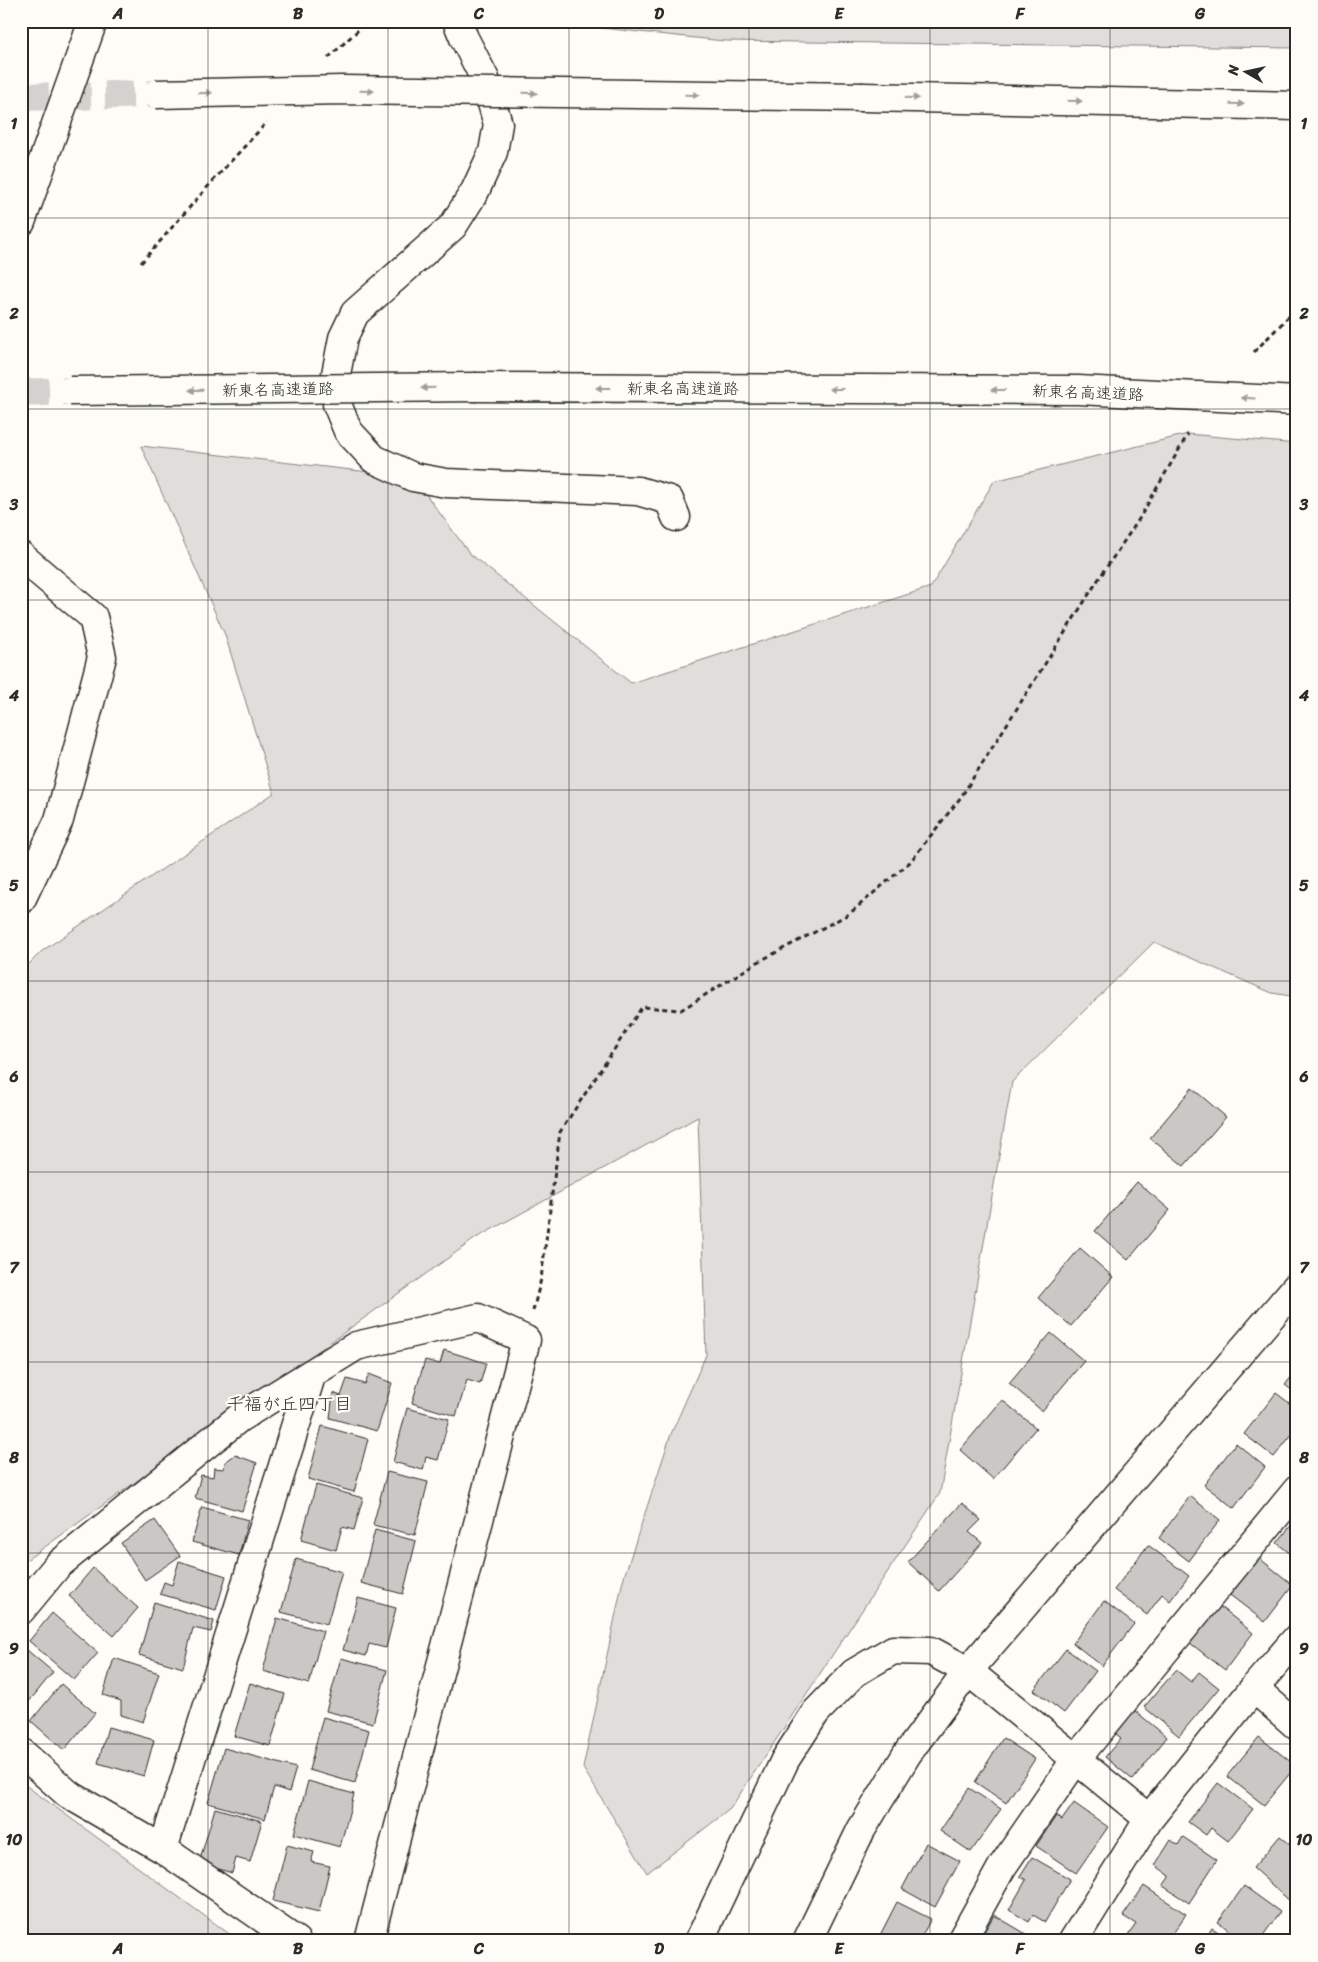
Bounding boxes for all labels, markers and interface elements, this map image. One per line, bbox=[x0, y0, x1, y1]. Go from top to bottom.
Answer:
text: A bbox=[112, 0, 123, 28]
text: B bbox=[293, 0, 304, 28]
text: C bbox=[473, 0, 485, 28]
text: D bbox=[654, 0, 664, 28]
text: E bbox=[835, 0, 845, 28]
text: F bbox=[1015, 0, 1026, 28]
text: G bbox=[1194, 0, 1206, 28]
north arrow bbox=[1220, 48, 1270, 98]
text: N bbox=[1220, 63, 1247, 78]
one-way arrow bbox=[359, 87, 375, 95]
one-way arrow bbox=[197, 89, 213, 97]
one-way arrow bbox=[522, 89, 538, 97]
one-way arrow bbox=[684, 91, 700, 99]
one-way arrow bbox=[904, 95, 920, 103]
one-way arrow bbox=[1067, 98, 1083, 106]
one-way arrow bbox=[1229, 101, 1245, 109]
text: 1 bbox=[11, 109, 18, 138]
text: 1 bbox=[1301, 109, 1308, 138]
text: 2 bbox=[8, 299, 19, 328]
text: 2 bbox=[1298, 299, 1309, 328]
street label: 新東名高速道路 bbox=[222, 374, 334, 405]
street label: 新東名高速道路 bbox=[627, 374, 739, 403]
street label: 新東名高速道路 bbox=[1032, 376, 1144, 409]
one-way arrow bbox=[420, 384, 436, 392]
one-way arrow bbox=[595, 384, 611, 392]
one-way arrow bbox=[828, 385, 844, 393]
one-way arrow bbox=[188, 386, 204, 394]
one-way arrow bbox=[990, 386, 1006, 394]
one-way arrow bbox=[1240, 394, 1256, 402]
text: 3 bbox=[9, 490, 19, 519]
text: 3 bbox=[1299, 490, 1309, 519]
text: 4 bbox=[8, 681, 19, 710]
text: 4 bbox=[1298, 681, 1309, 710]
text: 5 bbox=[9, 871, 19, 900]
text: 5 bbox=[1299, 871, 1309, 900]
text: 6 bbox=[8, 1062, 19, 1091]
text: 6 bbox=[1298, 1062, 1309, 1091]
text: 7 bbox=[9, 1253, 20, 1282]
text: 7 bbox=[1299, 1253, 1310, 1282]
district label: 千福が丘四丁目 bbox=[226, 1388, 352, 1420]
text: 8 bbox=[8, 1443, 19, 1472]
text: 8 bbox=[1298, 1443, 1309, 1472]
text: 9 bbox=[9, 1634, 19, 1663]
text: 9 bbox=[1299, 1634, 1309, 1663]
text: 10 bbox=[6, 1825, 22, 1854]
text: 10 bbox=[1296, 1825, 1312, 1854]
text: A bbox=[112, 1934, 123, 1962]
text: B bbox=[293, 1934, 304, 1962]
text: C bbox=[473, 1934, 485, 1962]
text: D bbox=[654, 1934, 664, 1962]
text: E bbox=[835, 1934, 845, 1962]
text: F bbox=[1015, 1934, 1026, 1962]
text: G bbox=[1194, 1934, 1206, 1962]

